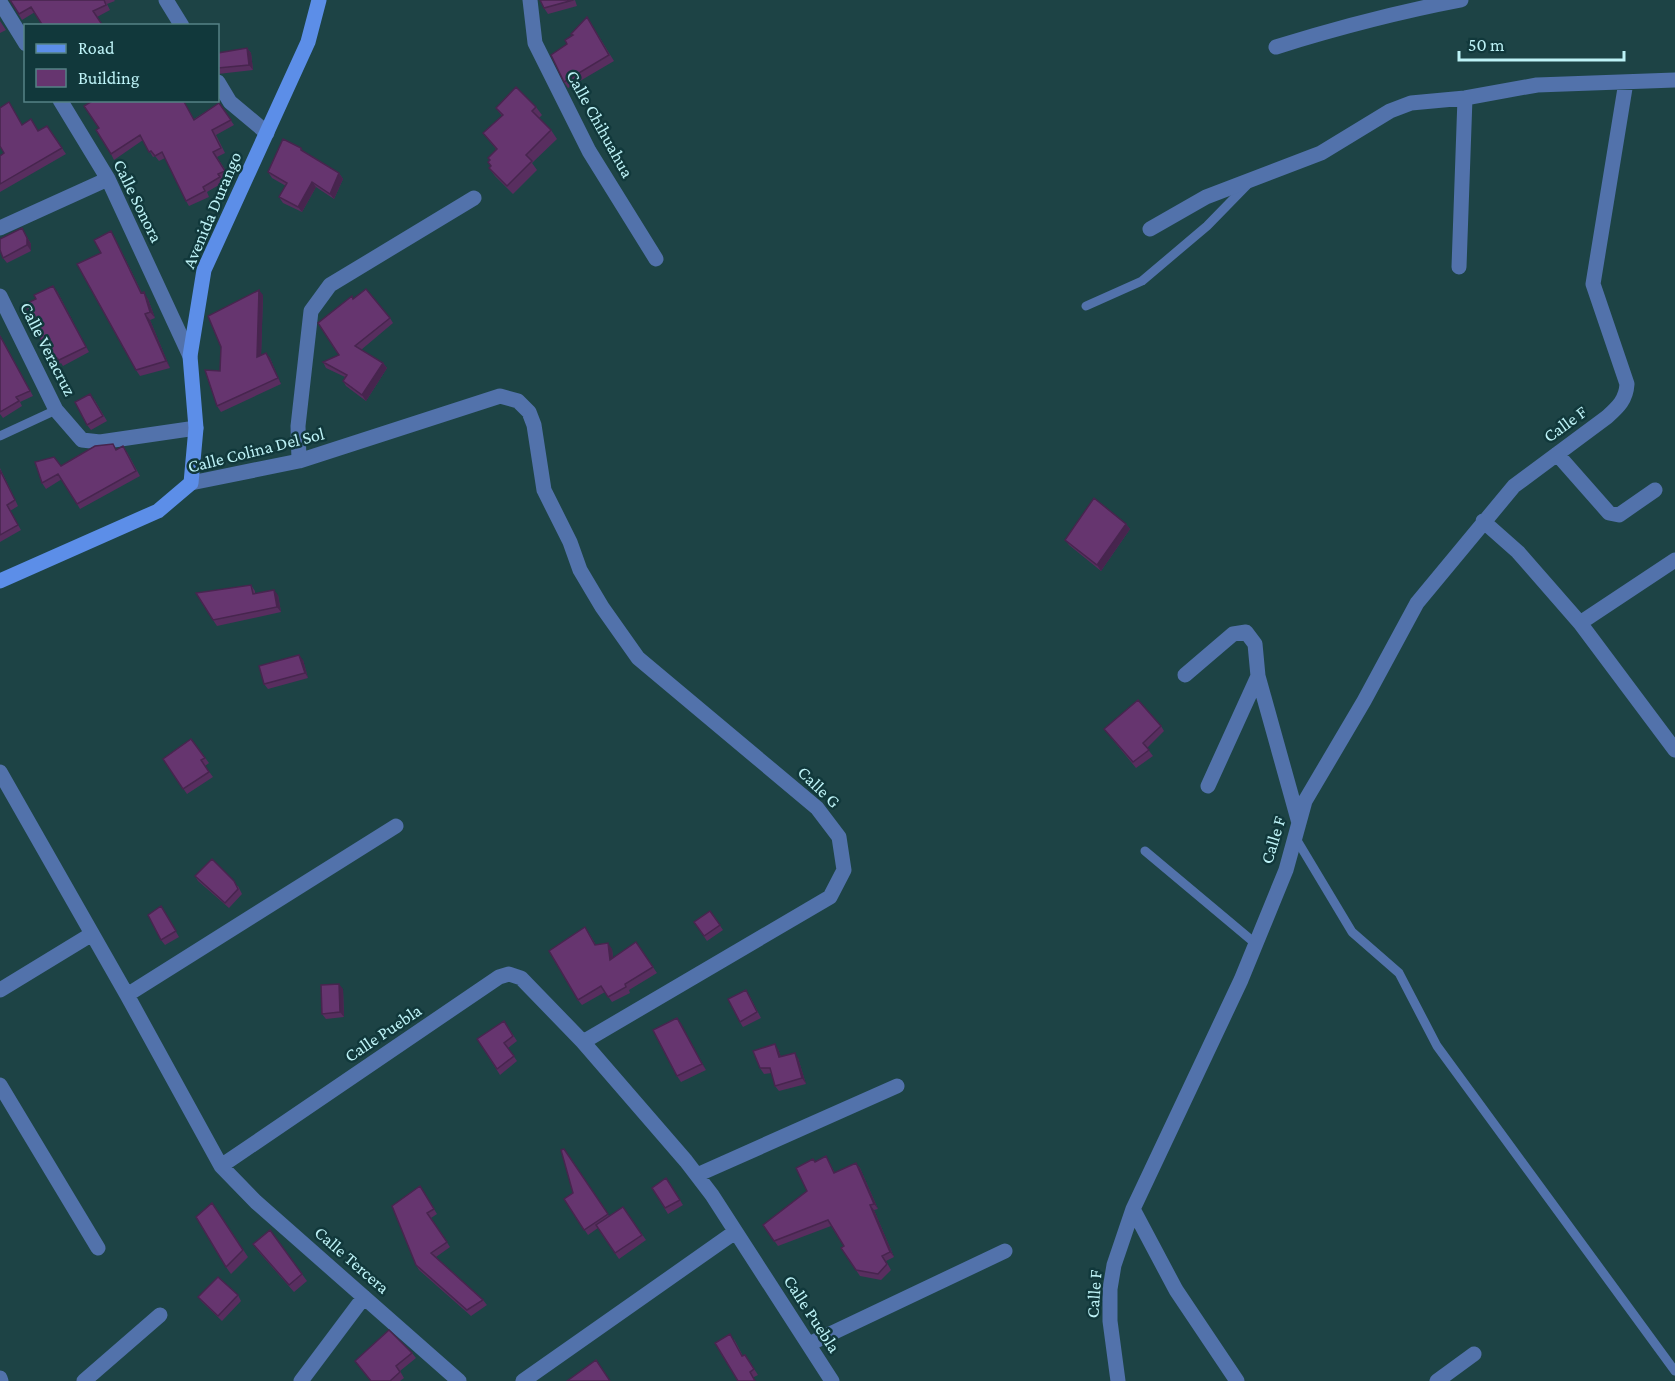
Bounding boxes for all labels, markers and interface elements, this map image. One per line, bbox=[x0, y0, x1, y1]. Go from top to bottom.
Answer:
legend bbox=[24, 24, 219, 102]
scale bar bbox=[1459, 24, 1624, 62]
text: 50 m bbox=[1468, 35, 1505, 55]
text: Road bbox=[78, 38, 115, 58]
street label: Calle Chihuahua bbox=[562, 67, 638, 181]
text: Building bbox=[78, 68, 140, 88]
street label: Avenida Durango bbox=[178, 149, 246, 271]
street label: Calle Sonora bbox=[109, 156, 167, 246]
street label: Calle Veracruz bbox=[16, 299, 80, 400]
street label: Calle F bbox=[1540, 402, 1591, 446]
street label: Calle Colina Del Sol bbox=[186, 423, 327, 477]
street label: Calle G bbox=[794, 762, 844, 812]
street label: Calle F bbox=[1256, 814, 1290, 866]
street label: Calle Puebla bbox=[341, 1000, 425, 1066]
street label: Calle Tercera bbox=[311, 1222, 393, 1298]
street label: Calle F bbox=[1082, 1269, 1106, 1319]
street label: Calle Puebla bbox=[780, 1272, 844, 1356]

